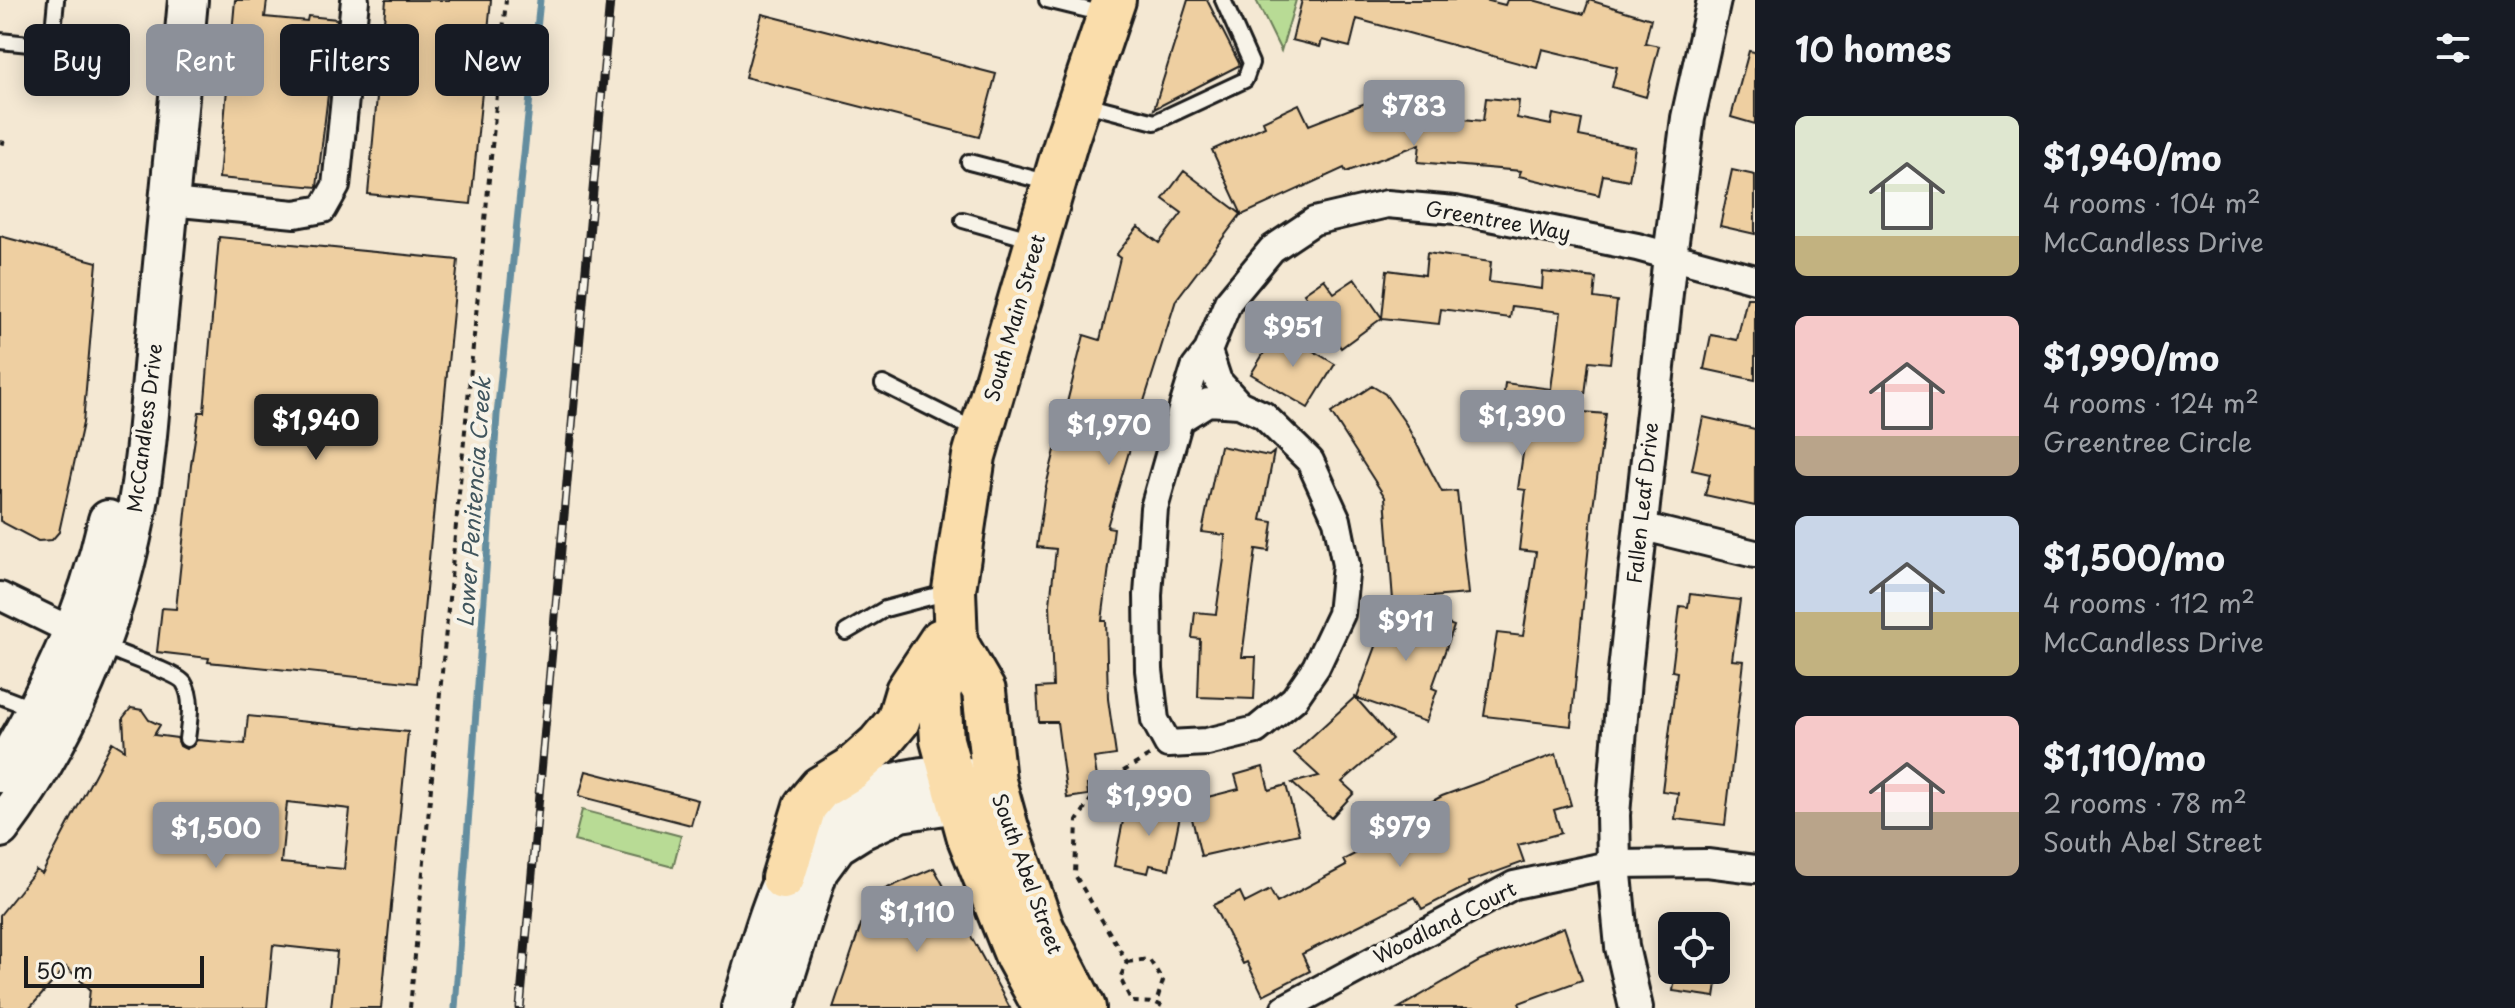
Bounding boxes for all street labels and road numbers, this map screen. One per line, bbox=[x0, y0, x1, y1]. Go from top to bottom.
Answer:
street label: Greentree Way bbox=[1423, 192, 1573, 248]
street label: South Main Street bbox=[976, 230, 1052, 405]
street label: McCandless Drive bbox=[119, 342, 169, 514]
street label: Fallen Leaf Drive bbox=[1619, 421, 1665, 585]
street label: South Abel Street bbox=[985, 789, 1071, 958]
street label: Woodland Court bbox=[1368, 873, 1521, 971]

